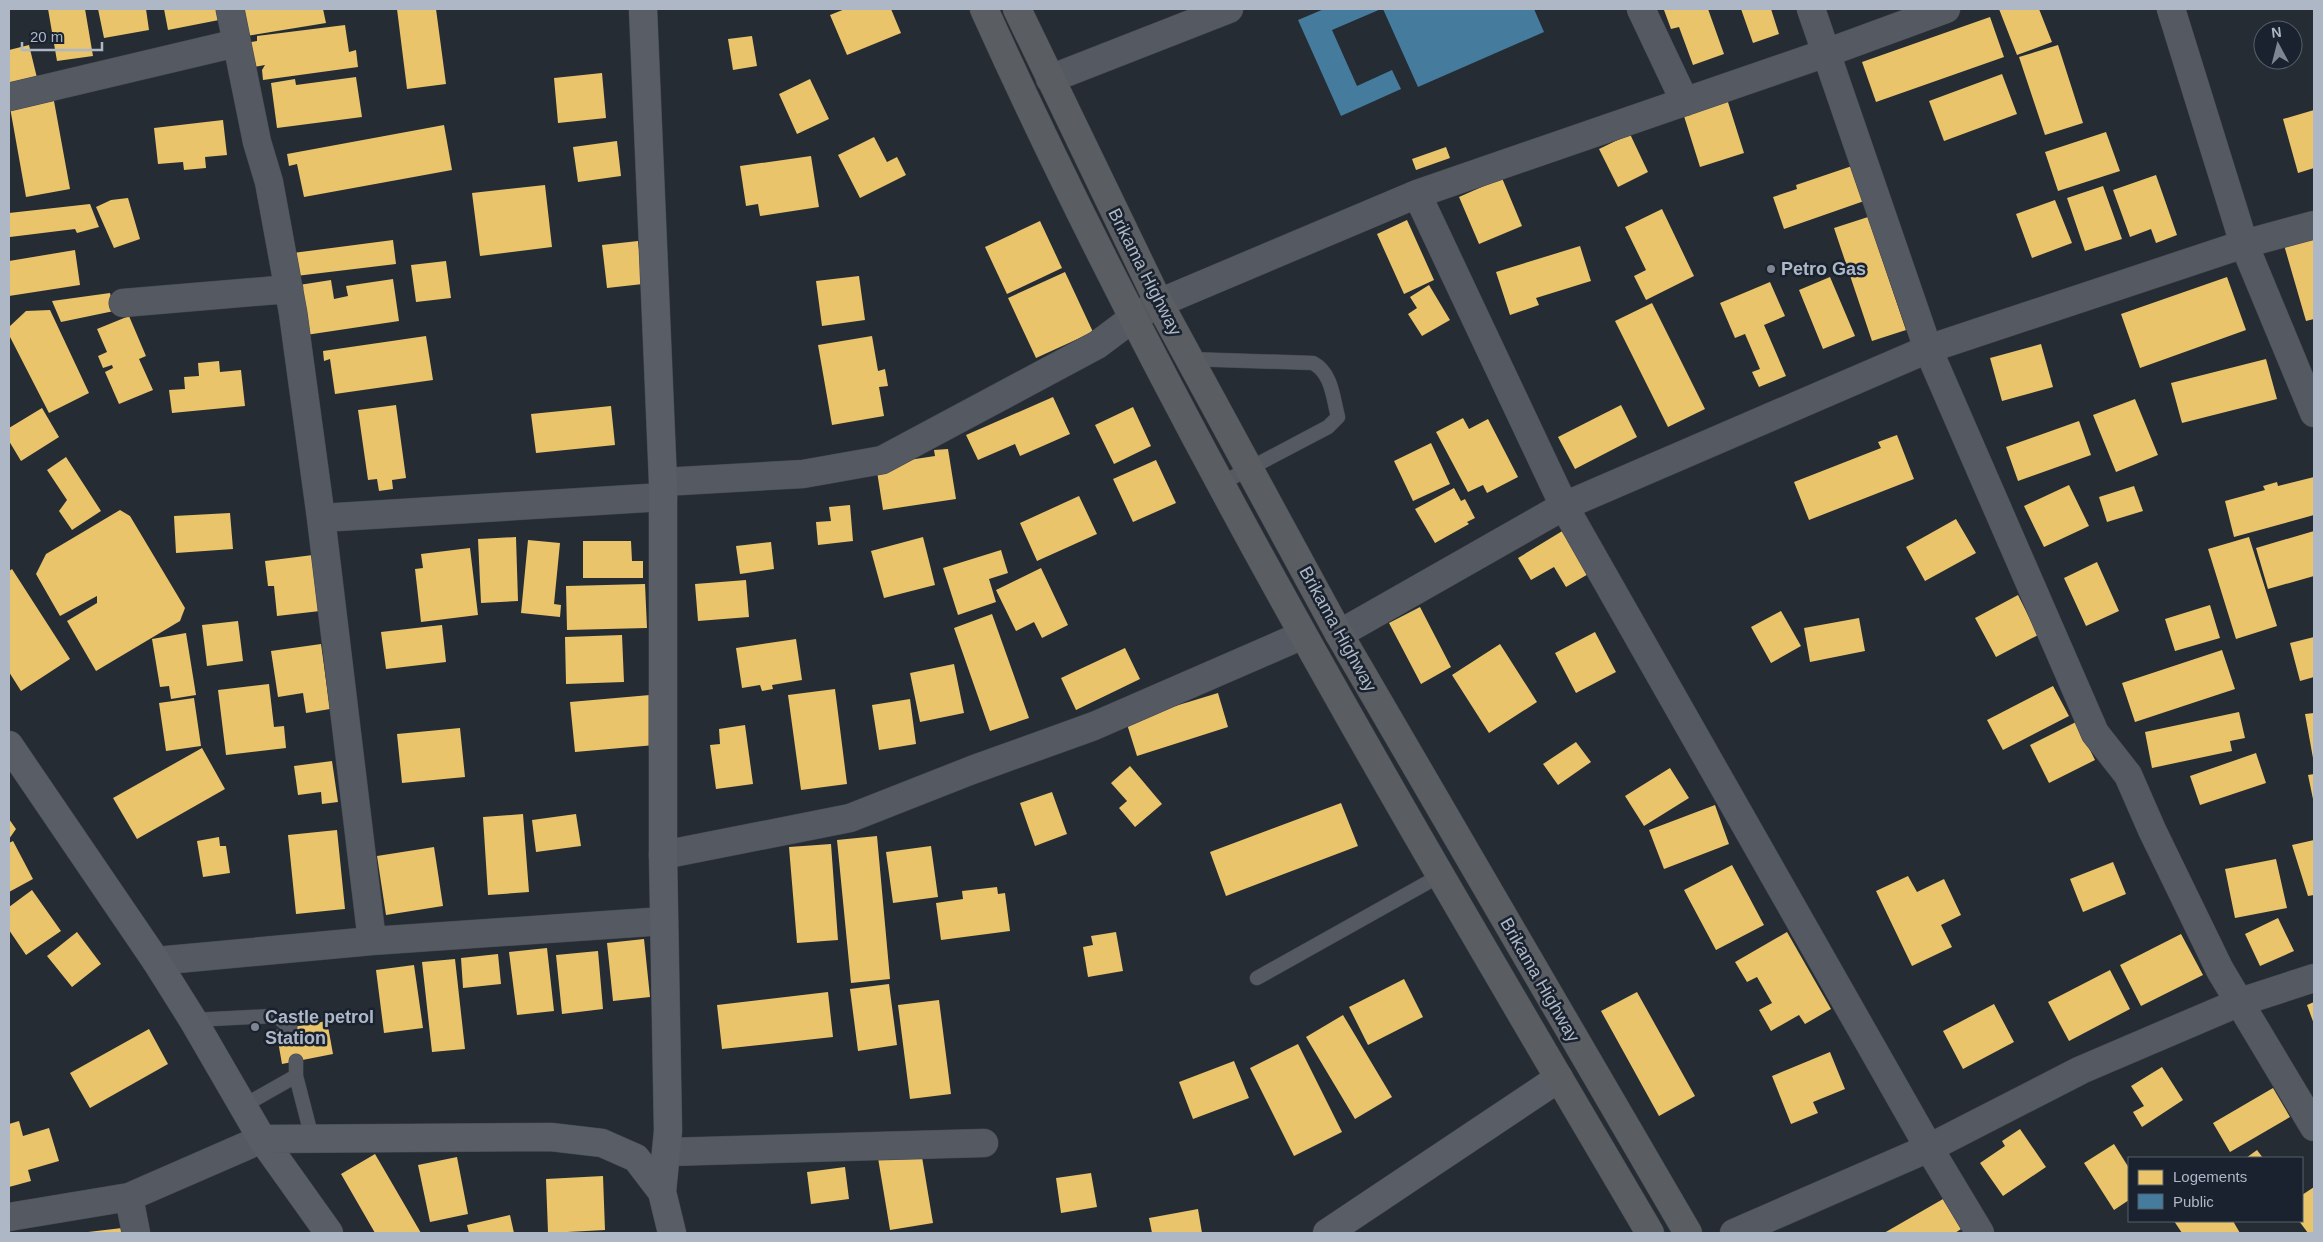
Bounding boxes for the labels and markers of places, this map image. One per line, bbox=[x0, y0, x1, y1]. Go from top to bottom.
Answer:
place label: Petro Gas bbox=[1781, 259, 1866, 279]
marker: Petro Gas bbox=[1765, 263, 1777, 275]
place label: Castle petrol Station bbox=[265, 1007, 374, 1048]
marker: Castle petrol Station bbox=[249, 1021, 261, 1033]

